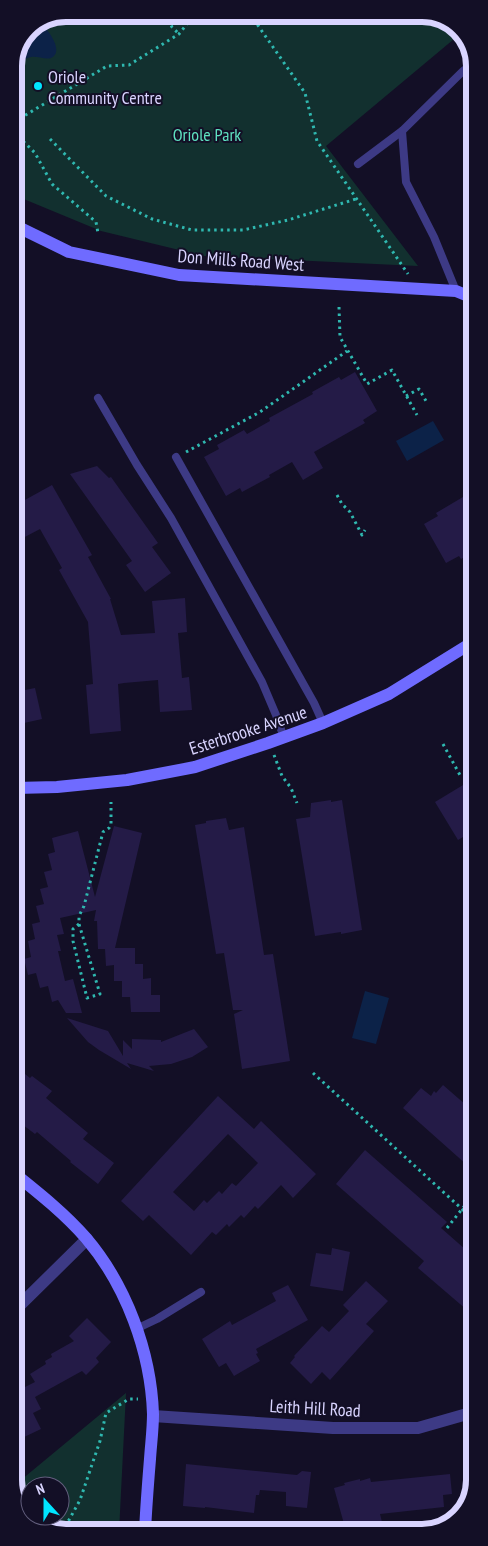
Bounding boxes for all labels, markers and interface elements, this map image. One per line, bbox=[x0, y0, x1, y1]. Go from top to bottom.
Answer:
place label: Oriole Community Centre bbox=[48, 65, 162, 109]
marker: Oriole Community Centre bbox=[32, 80, 44, 92]
park label: Oriole Park bbox=[173, 123, 241, 146]
street label: Don Mills Road West bbox=[177, 244, 305, 276]
street label: Esterbrooke Avenue bbox=[186, 700, 310, 760]
street label: Leith Hill Road bbox=[269, 1394, 361, 1422]
north arrow bbox=[20, 1476, 70, 1526]
text: N bbox=[34, 1479, 47, 1499]

